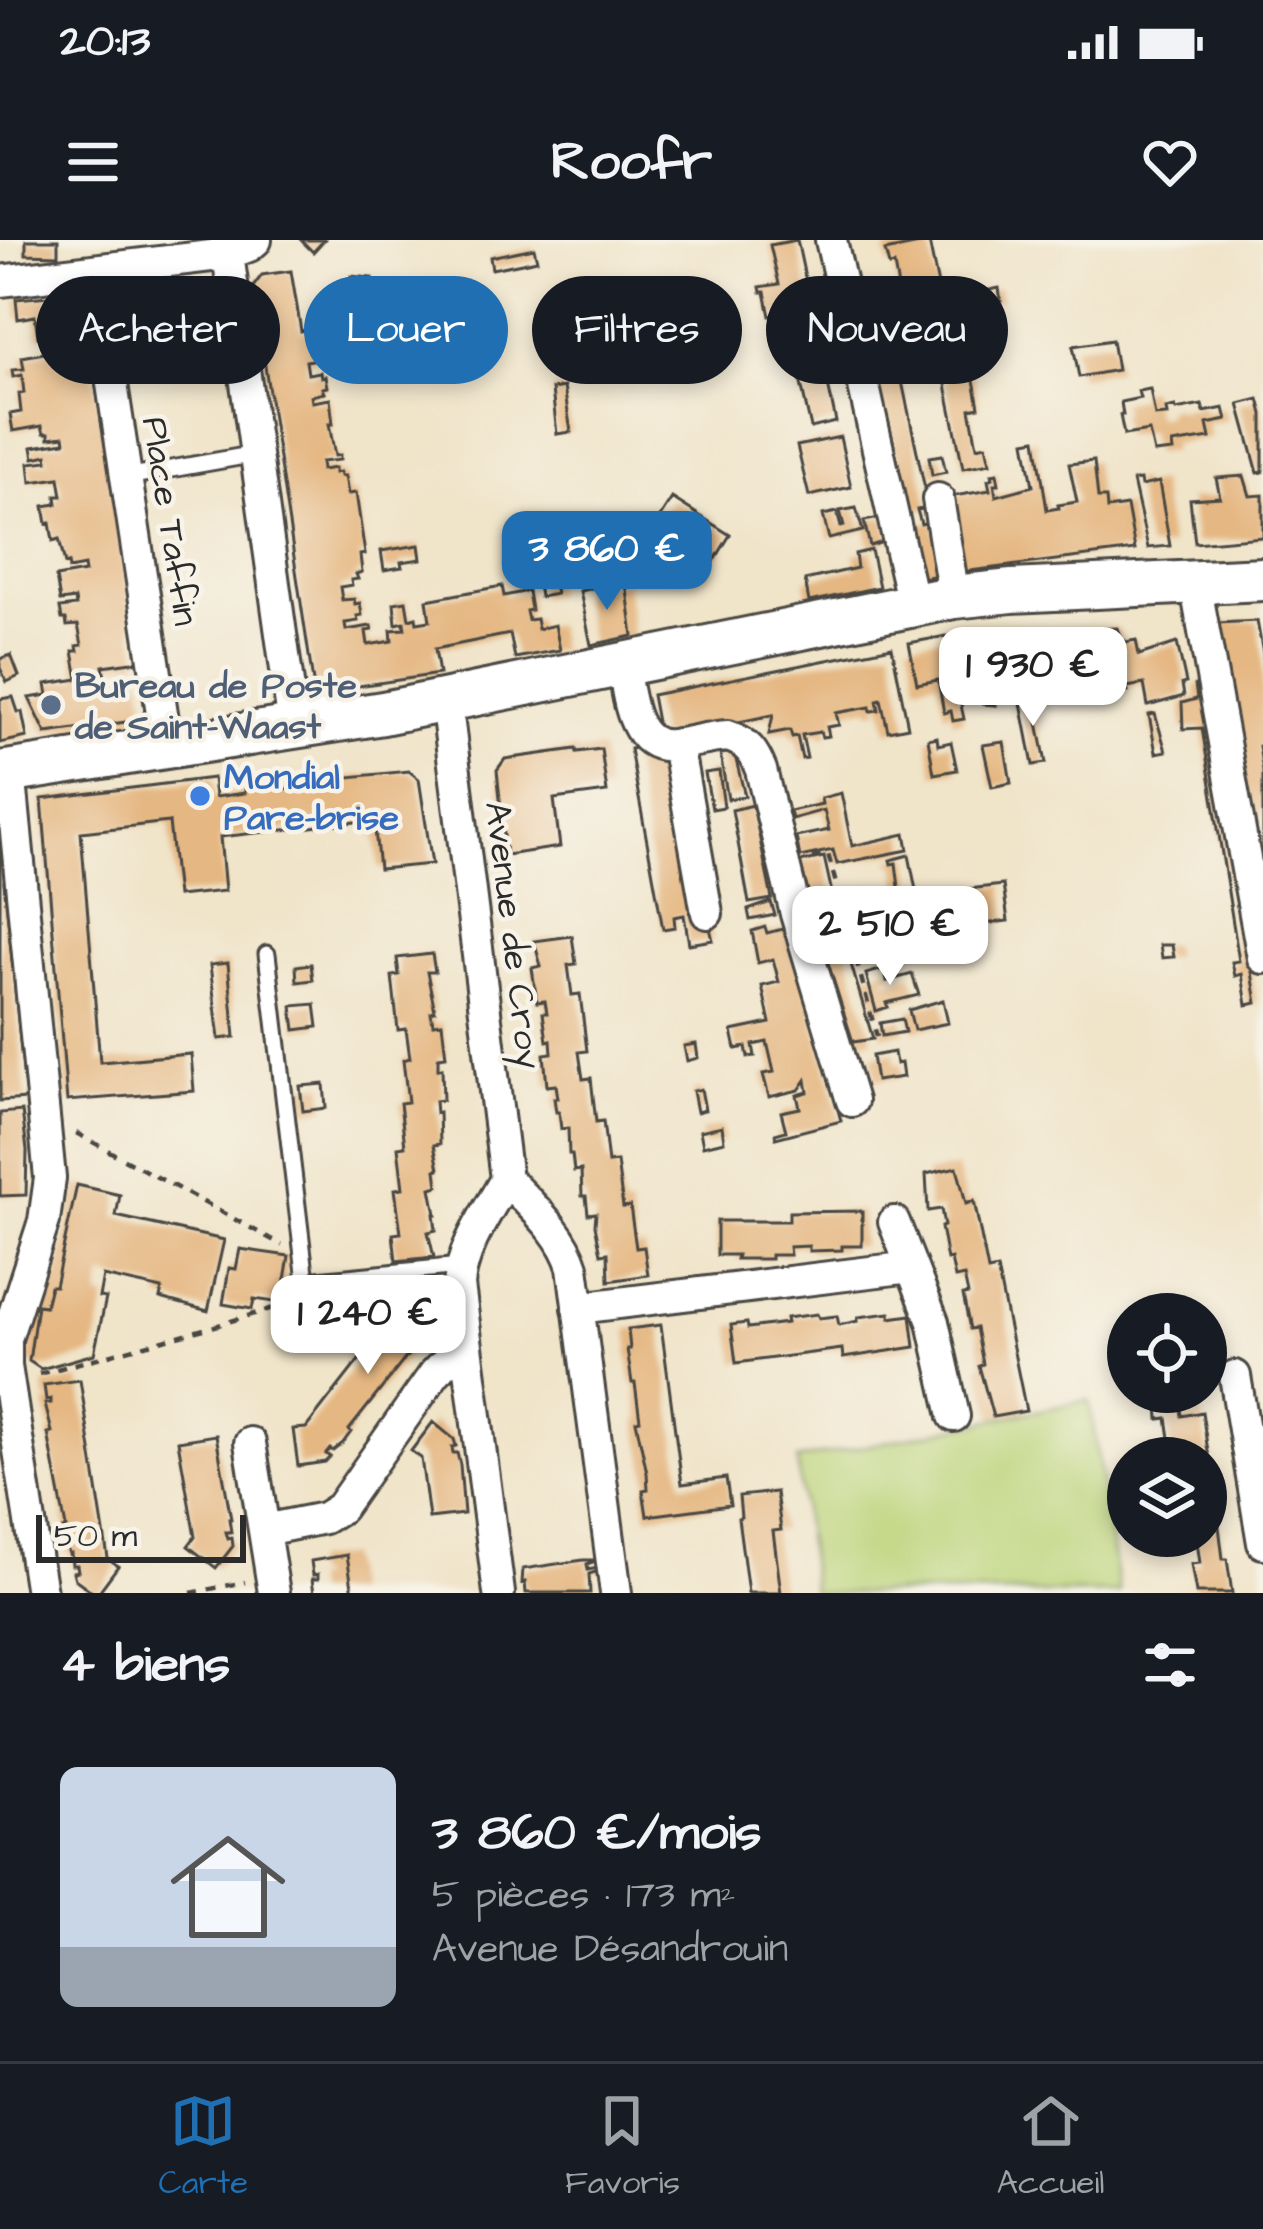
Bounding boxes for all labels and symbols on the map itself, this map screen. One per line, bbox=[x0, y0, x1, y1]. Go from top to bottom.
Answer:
street label: Place Taffin bbox=[128, 413, 211, 629]
pin: 3 860 € bbox=[496, 511, 718, 613]
pin: 1 930 € bbox=[922, 627, 1144, 729]
place label: Bureau de Poste de Saint-Waast bbox=[74, 661, 357, 753]
marker: Bureau de Poste de Saint-Waast bbox=[38, 692, 64, 718]
place label: Mondial Pare-brise bbox=[224, 752, 399, 844]
marker: Mondial Pare-brise bbox=[187, 783, 213, 809]
street label: Avenue de Croy bbox=[471, 799, 554, 1072]
pin: 2 510 € bbox=[779, 886, 1001, 988]
pin: 1 240 € bbox=[257, 1275, 479, 1377]
scale bar bbox=[36, 1509, 246, 1562]

